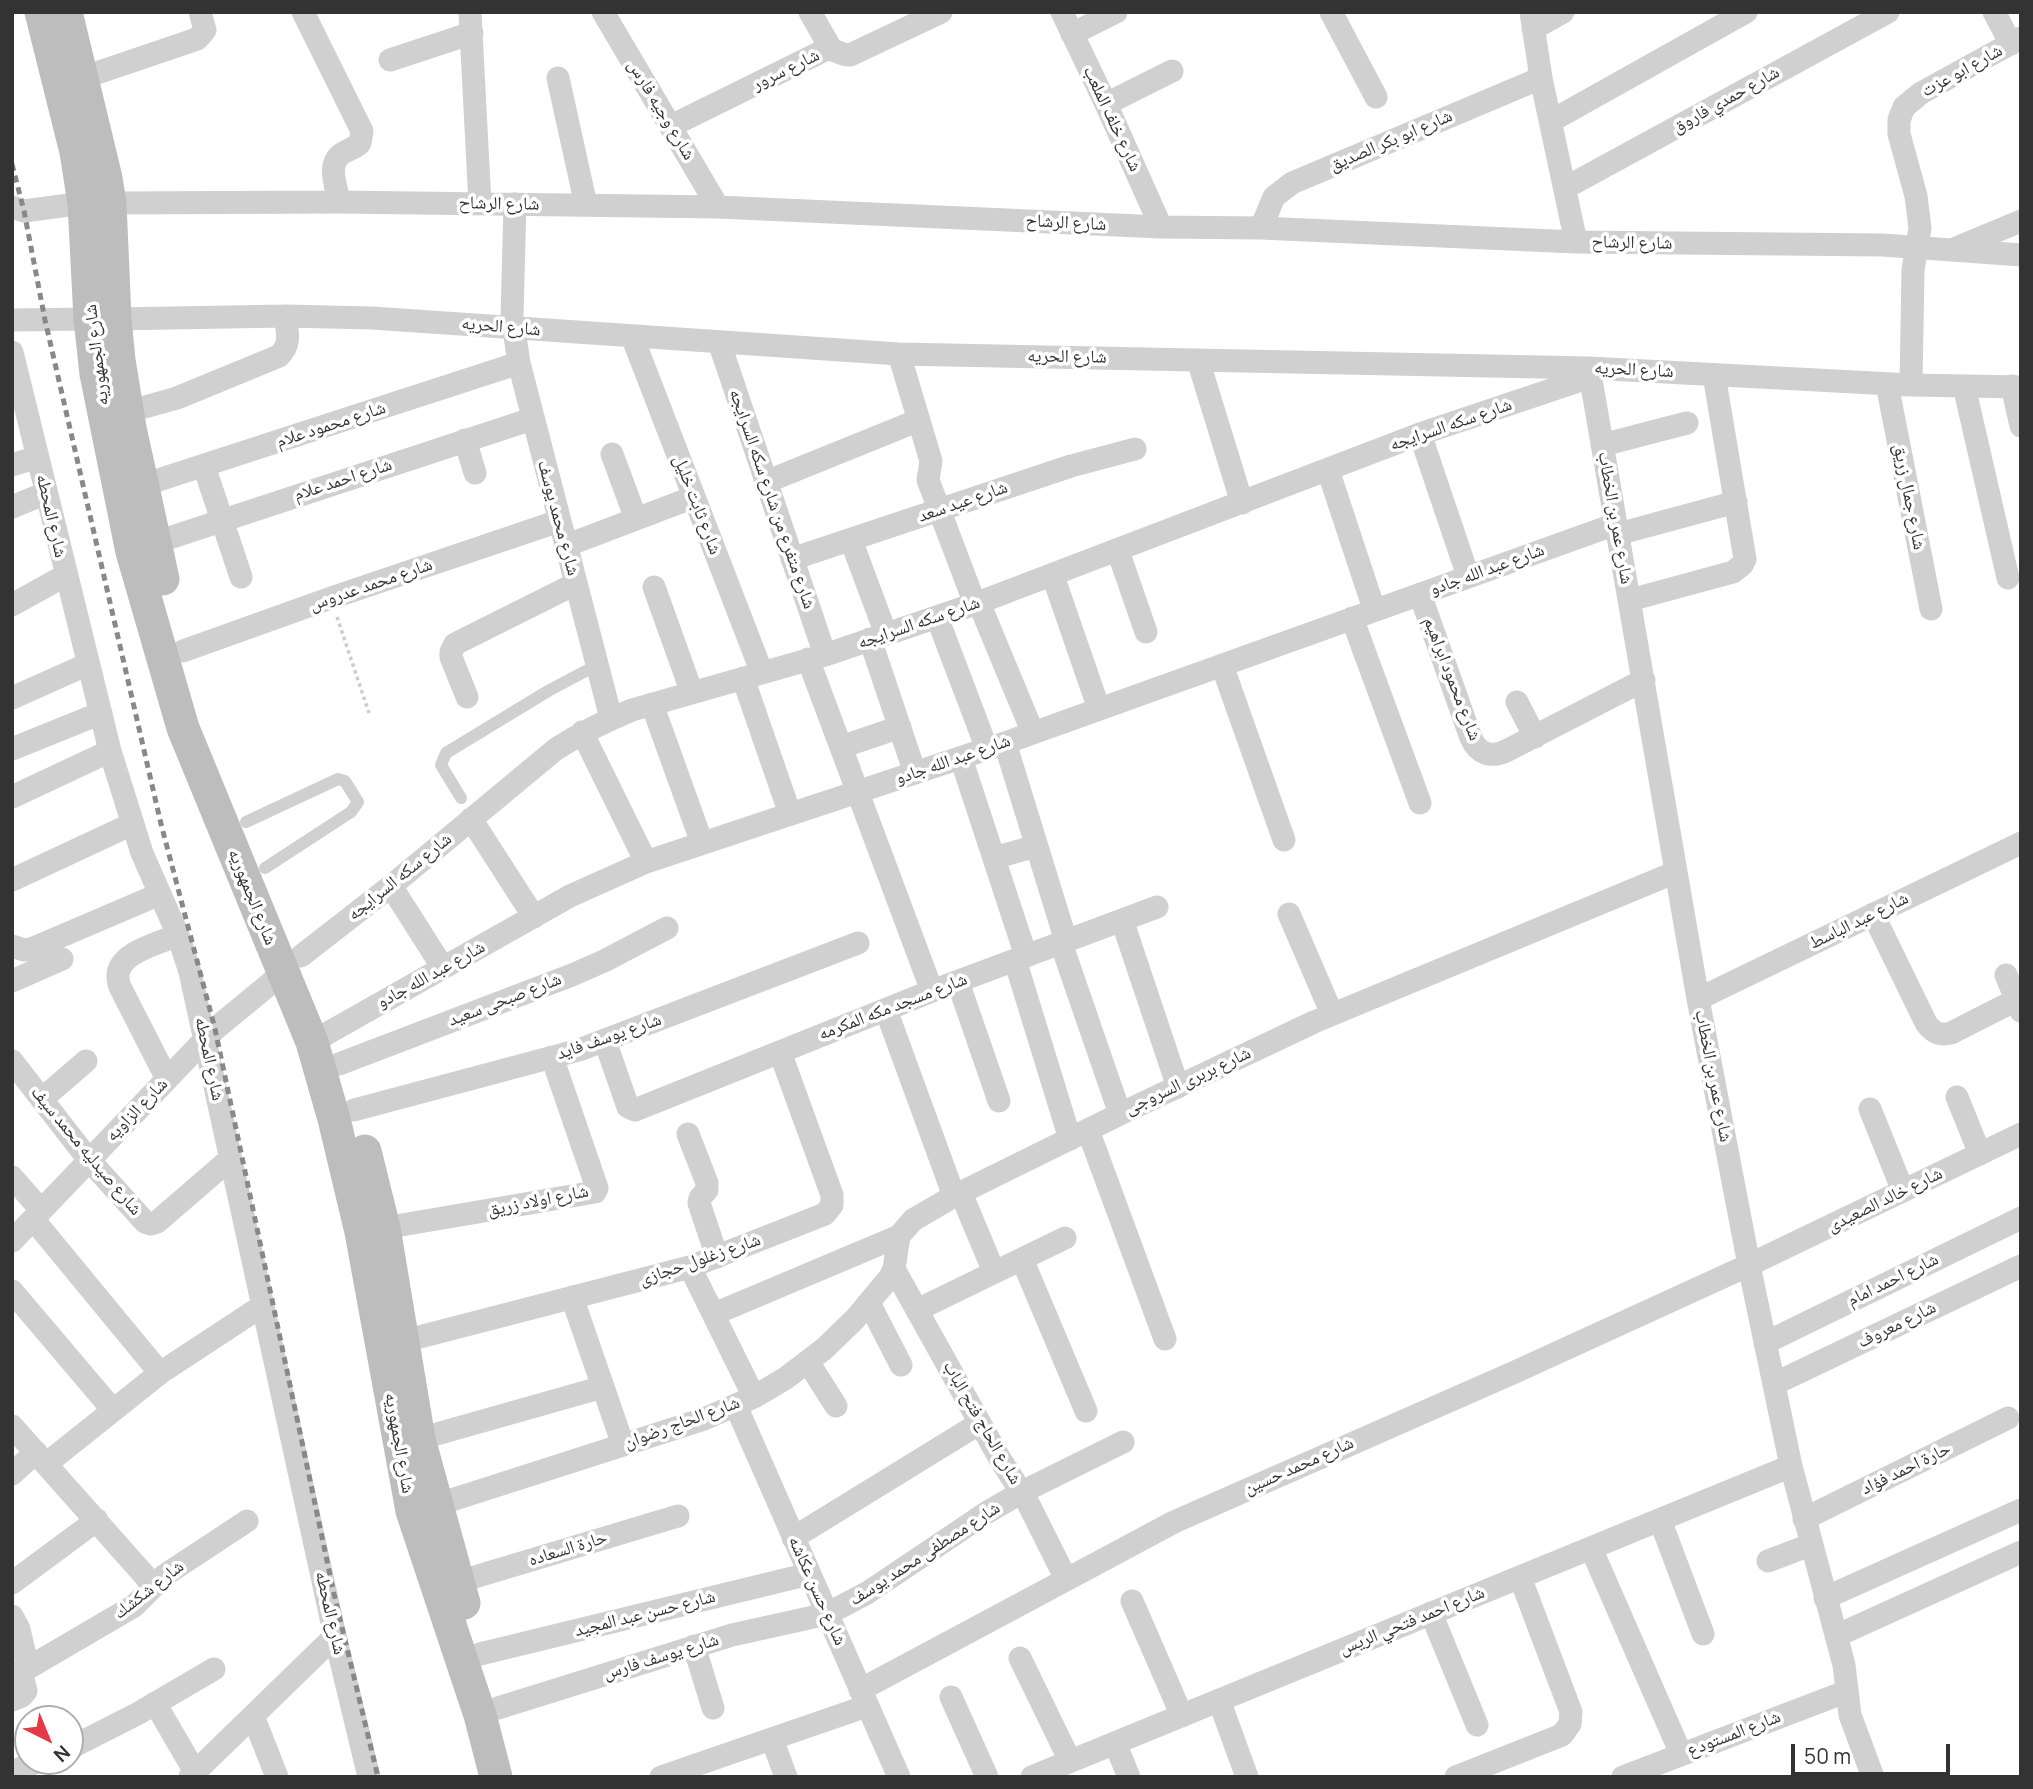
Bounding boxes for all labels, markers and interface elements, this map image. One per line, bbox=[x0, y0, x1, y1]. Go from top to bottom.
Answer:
street label: شارع ابو عزت bbox=[1918, 40, 2006, 102]
street label: شارع سرور bbox=[749, 44, 823, 96]
street label: شارع وجيه فارس bbox=[623, 56, 699, 164]
street label: شارع حمدي فاروق bbox=[1669, 62, 1783, 138]
street label: شارع خلف الملعب bbox=[1078, 63, 1146, 175]
street label: شارع ابو بكر الصديق bbox=[1326, 105, 1456, 177]
street label: شارع الرشاح bbox=[458, 192, 540, 216]
street label: شارع الرشاح bbox=[1025, 210, 1107, 236]
street label: شارع الرشاح bbox=[1591, 231, 1673, 255]
street label: شارع الجمهوريه bbox=[80, 303, 114, 407]
street label: شارع الحريه bbox=[460, 313, 542, 341]
street label: شارع الحريه bbox=[1027, 346, 1107, 368]
street label: شارع الحريه bbox=[1594, 357, 1674, 383]
street label: شارع متفرع من شارع سكه السرايجه bbox=[724, 386, 820, 612]
street label: شارع سكه السرايجه bbox=[1387, 394, 1515, 456]
street label: شارع محمود علام bbox=[274, 397, 388, 453]
street label: شارع جمال زريق bbox=[1888, 442, 1930, 552]
street label: شارع عمر بن الخطاب bbox=[1593, 450, 1637, 586]
street label: شارع ثابت خليل bbox=[668, 452, 726, 558]
street label: شارع احمد علام bbox=[291, 454, 395, 506]
street label: شارع محمد يوسف bbox=[532, 458, 584, 578]
street label: شارع المحطه bbox=[31, 472, 71, 560]
street label: شارع عيد سعد bbox=[915, 477, 1011, 527]
street label: شارع عبد الله جادو bbox=[1427, 539, 1547, 601]
street label: شارع محمد عدروس bbox=[307, 554, 435, 616]
street label: شارع سكه السرايجه bbox=[855, 592, 983, 654]
street label: شارع محمود ابراهيم bbox=[1418, 614, 1486, 744]
street label: شارع عبد الله جادو bbox=[893, 730, 1013, 790]
street label: شارع سكه السرايجه bbox=[344, 828, 456, 926]
street label: شارع الجمهوريه bbox=[223, 846, 281, 948]
street label: شارع عبد الباسط bbox=[1806, 888, 1912, 954]
street label: شارع عبد الله جادو bbox=[373, 936, 489, 1014]
street label: شارع صبحى سعيد bbox=[445, 969, 565, 1031]
street label: شارع مسجد مكه المكرمه bbox=[816, 969, 970, 1045]
street label: شارع عمر بن الخطاب bbox=[1690, 1008, 1736, 1144]
street label: شارع يوسف فايد bbox=[554, 1009, 664, 1065]
street label: شارع المحطه bbox=[190, 1015, 228, 1103]
street label: شارع بربرى السروجى bbox=[1122, 1042, 1254, 1120]
street label: شارع الزاويه bbox=[101, 1074, 173, 1146]
street label: شارع صيدليه محمد سيف bbox=[26, 1082, 146, 1220]
street label: شارع خالد الصعيدى bbox=[1824, 1163, 1946, 1237]
street label: شارع اولاد زريق bbox=[486, 1181, 590, 1221]
street label: شارع زغلول حجازى bbox=[636, 1229, 764, 1291]
street label: شارع احمد امام bbox=[1844, 1249, 1942, 1311]
street label: شارع معروف bbox=[1854, 1297, 1940, 1353]
street label: شارع الحاج فتح الباب bbox=[938, 1357, 1026, 1489]
street label: شارع الجمهوريه bbox=[380, 1391, 418, 1495]
street label: شارع الحاج رضوان bbox=[621, 1392, 743, 1454]
street label: شارع محمد حسين bbox=[1241, 1432, 1357, 1500]
street label: حارة احمد فؤاد bbox=[1858, 1438, 1954, 1500]
street label: شارع مصطفى محمد يوسف bbox=[846, 1497, 1004, 1611]
street label: حارة السعاده bbox=[526, 1527, 610, 1571]
street label: شارع حسن عكاشه bbox=[783, 1533, 851, 1649]
street label: شارع شكشك bbox=[110, 1556, 188, 1624]
street label: شارع المحطه bbox=[310, 1569, 350, 1657]
street label: شارع احمد فتحي الريس bbox=[1336, 1582, 1488, 1660]
street label: شارع حسن عبد المجيد bbox=[572, 1586, 718, 1642]
street label: شارع يوسف فارس bbox=[601, 1629, 721, 1685]
north arrow bbox=[14, 1705, 84, 1775]
street label: شارع المستودع bbox=[1684, 1706, 1784, 1762]
scale bar bbox=[1795, 1730, 1954, 1774]
text: N bbox=[48, 1740, 76, 1768]
text: 50 m bbox=[1804, 1742, 1851, 1770]

